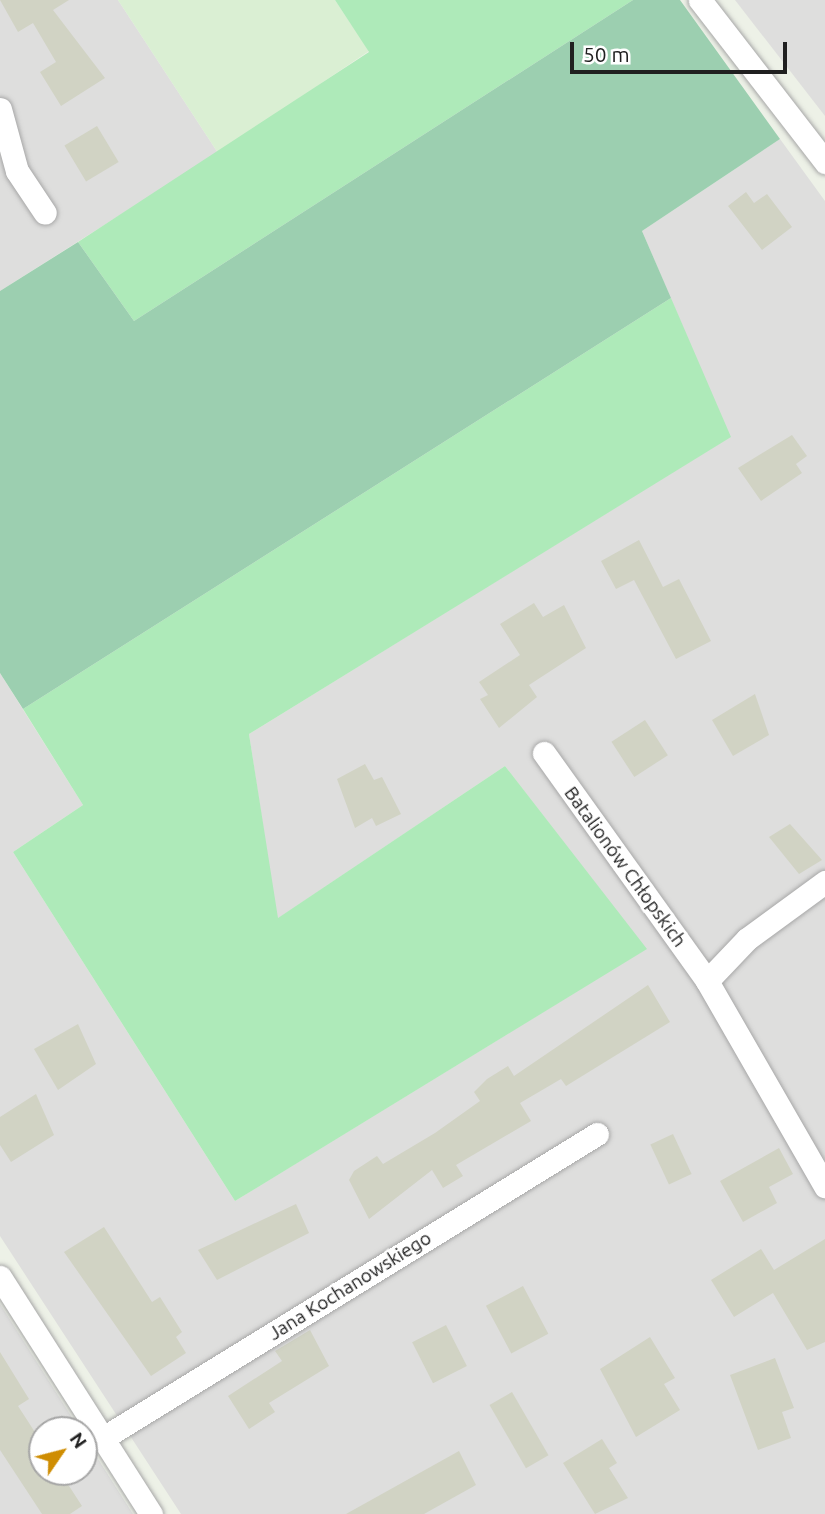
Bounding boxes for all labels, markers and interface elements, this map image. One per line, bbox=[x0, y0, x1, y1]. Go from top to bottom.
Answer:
scale bar bbox=[573, 28, 790, 72]
text: 50 m bbox=[583, 42, 630, 66]
street label: Batalionów Chłopskich bbox=[559, 782, 691, 952]
street label: Jana Kochanowskiego bbox=[264, 1227, 436, 1345]
north arrow bbox=[28, 1416, 98, 1486]
text: N bbox=[65, 1428, 92, 1452]

